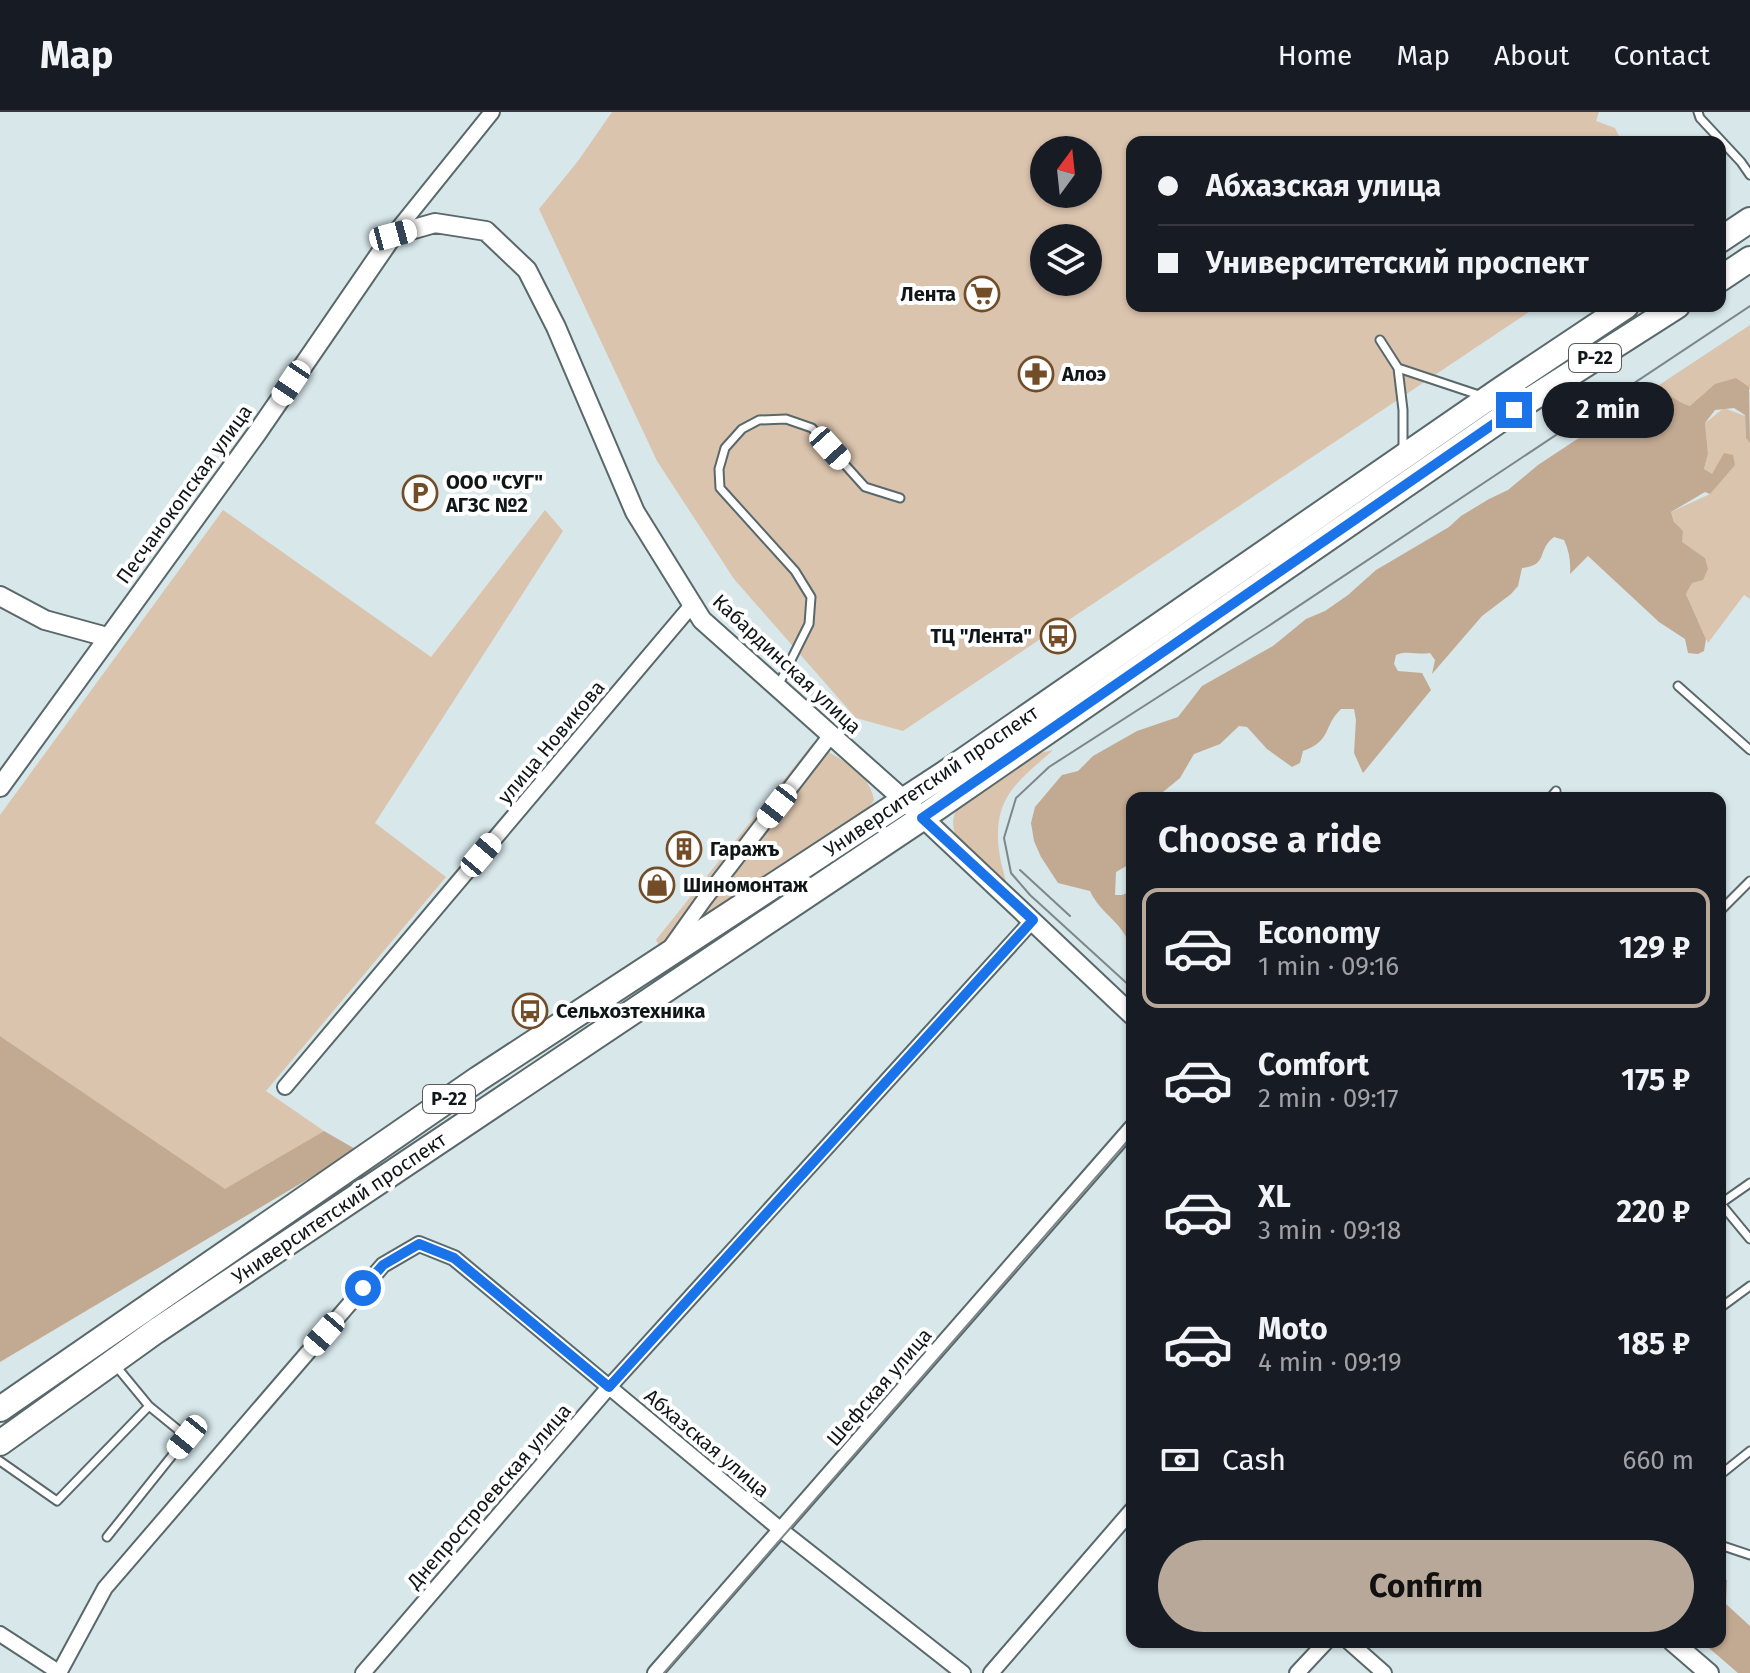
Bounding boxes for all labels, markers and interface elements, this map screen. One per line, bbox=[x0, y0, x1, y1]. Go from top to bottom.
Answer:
text: Map bbox=[40, 32, 113, 78]
text: Home bbox=[1278, 39, 1352, 72]
text: Map bbox=[1396, 39, 1450, 72]
text: About bbox=[1494, 39, 1569, 72]
text: Contact bbox=[1613, 39, 1710, 72]
north arrow bbox=[1030, 136, 1102, 208]
map controls bbox=[1030, 136, 1102, 296]
text: Абхазская улица bbox=[1206, 168, 1441, 204]
car bbox=[367, 217, 419, 253]
button: layers bbox=[1030, 224, 1102, 296]
text: Университетский проспект bbox=[1206, 245, 1589, 281]
supermarket icon: Лента bbox=[963, 275, 1001, 313]
place label: Лента bbox=[901, 282, 956, 306]
road number: Р-22 bbox=[1569, 344, 1621, 372]
pharmacy icon: Алоэ bbox=[1017, 355, 1055, 393]
car bbox=[268, 356, 314, 410]
place label: Алоэ bbox=[1061, 362, 1106, 386]
callout: 2 min bbox=[1542, 382, 1674, 438]
route end bbox=[1496, 392, 1532, 428]
text: 2 min bbox=[1576, 394, 1640, 425]
street label: Песчанокопская улица bbox=[111, 400, 257, 588]
car bbox=[805, 422, 855, 474]
place label: ООО "СУГ" АГЗС №2 bbox=[445, 470, 543, 517]
parking icon: ООО "СУГ" АГЗС №2 bbox=[401, 474, 439, 512]
street label: Кабардинская улица bbox=[708, 589, 866, 739]
bus stop icon: ТЦ "Лента" bbox=[1039, 617, 1077, 655]
place label: ТЦ "Лента" bbox=[931, 624, 1032, 648]
street label: улица Новикова bbox=[492, 676, 610, 808]
street label: Университетский проспект bbox=[819, 700, 1044, 862]
car bbox=[753, 780, 801, 832]
text: Choose a ride bbox=[1158, 818, 1381, 862]
car bbox=[456, 829, 506, 881]
building icon: Гаражъ bbox=[665, 830, 703, 868]
place label: Гаражъ bbox=[710, 837, 780, 861]
shop icon: Шиномонтаж bbox=[638, 866, 676, 904]
place label: Шиномонтаж bbox=[683, 873, 809, 897]
icon: car bbox=[1162, 912, 1234, 984]
text: Economy bbox=[1258, 915, 1380, 951]
text: 129 ₽ bbox=[1619, 930, 1690, 966]
text: 1 min · 09:16 bbox=[1258, 951, 1399, 982]
bus stop icon: Сельхозтехника bbox=[511, 992, 549, 1030]
place label: Сельхозтехника bbox=[556, 999, 705, 1023]
icon: car bbox=[1162, 1044, 1234, 1116]
text: Comfort bbox=[1258, 1047, 1369, 1083]
text: 175 ₽ bbox=[1621, 1062, 1690, 1098]
text: 2 min · 09:17 bbox=[1258, 1083, 1399, 1114]
road number: Р-22 bbox=[423, 1085, 475, 1113]
street label: Университетский проспект bbox=[227, 1127, 452, 1289]
icon: car bbox=[1162, 1176, 1234, 1248]
text: XL bbox=[1258, 1179, 1291, 1215]
text: 220 ₽ bbox=[1616, 1194, 1690, 1230]
text: 3 min · 09:18 bbox=[1258, 1215, 1401, 1246]
route start bbox=[345, 1270, 381, 1306]
car bbox=[299, 1308, 349, 1360]
icon: car bbox=[1162, 1308, 1234, 1380]
text: Moto bbox=[1258, 1311, 1328, 1347]
street label: Шефская улица bbox=[821, 1323, 937, 1451]
text: 185 ₽ bbox=[1618, 1326, 1690, 1362]
text: 4 min · 09:19 bbox=[1258, 1347, 1402, 1378]
street label: Абхазская улица bbox=[640, 1384, 774, 1502]
street label: Днепростроевская улица bbox=[401, 1399, 576, 1594]
car bbox=[163, 1411, 211, 1463]
icon: cash bbox=[1158, 1438, 1202, 1482]
text: Cash bbox=[1222, 1442, 1286, 1478]
text: 660 m bbox=[1623, 1445, 1694, 1476]
button: Confirm bbox=[1158, 1540, 1694, 1632]

